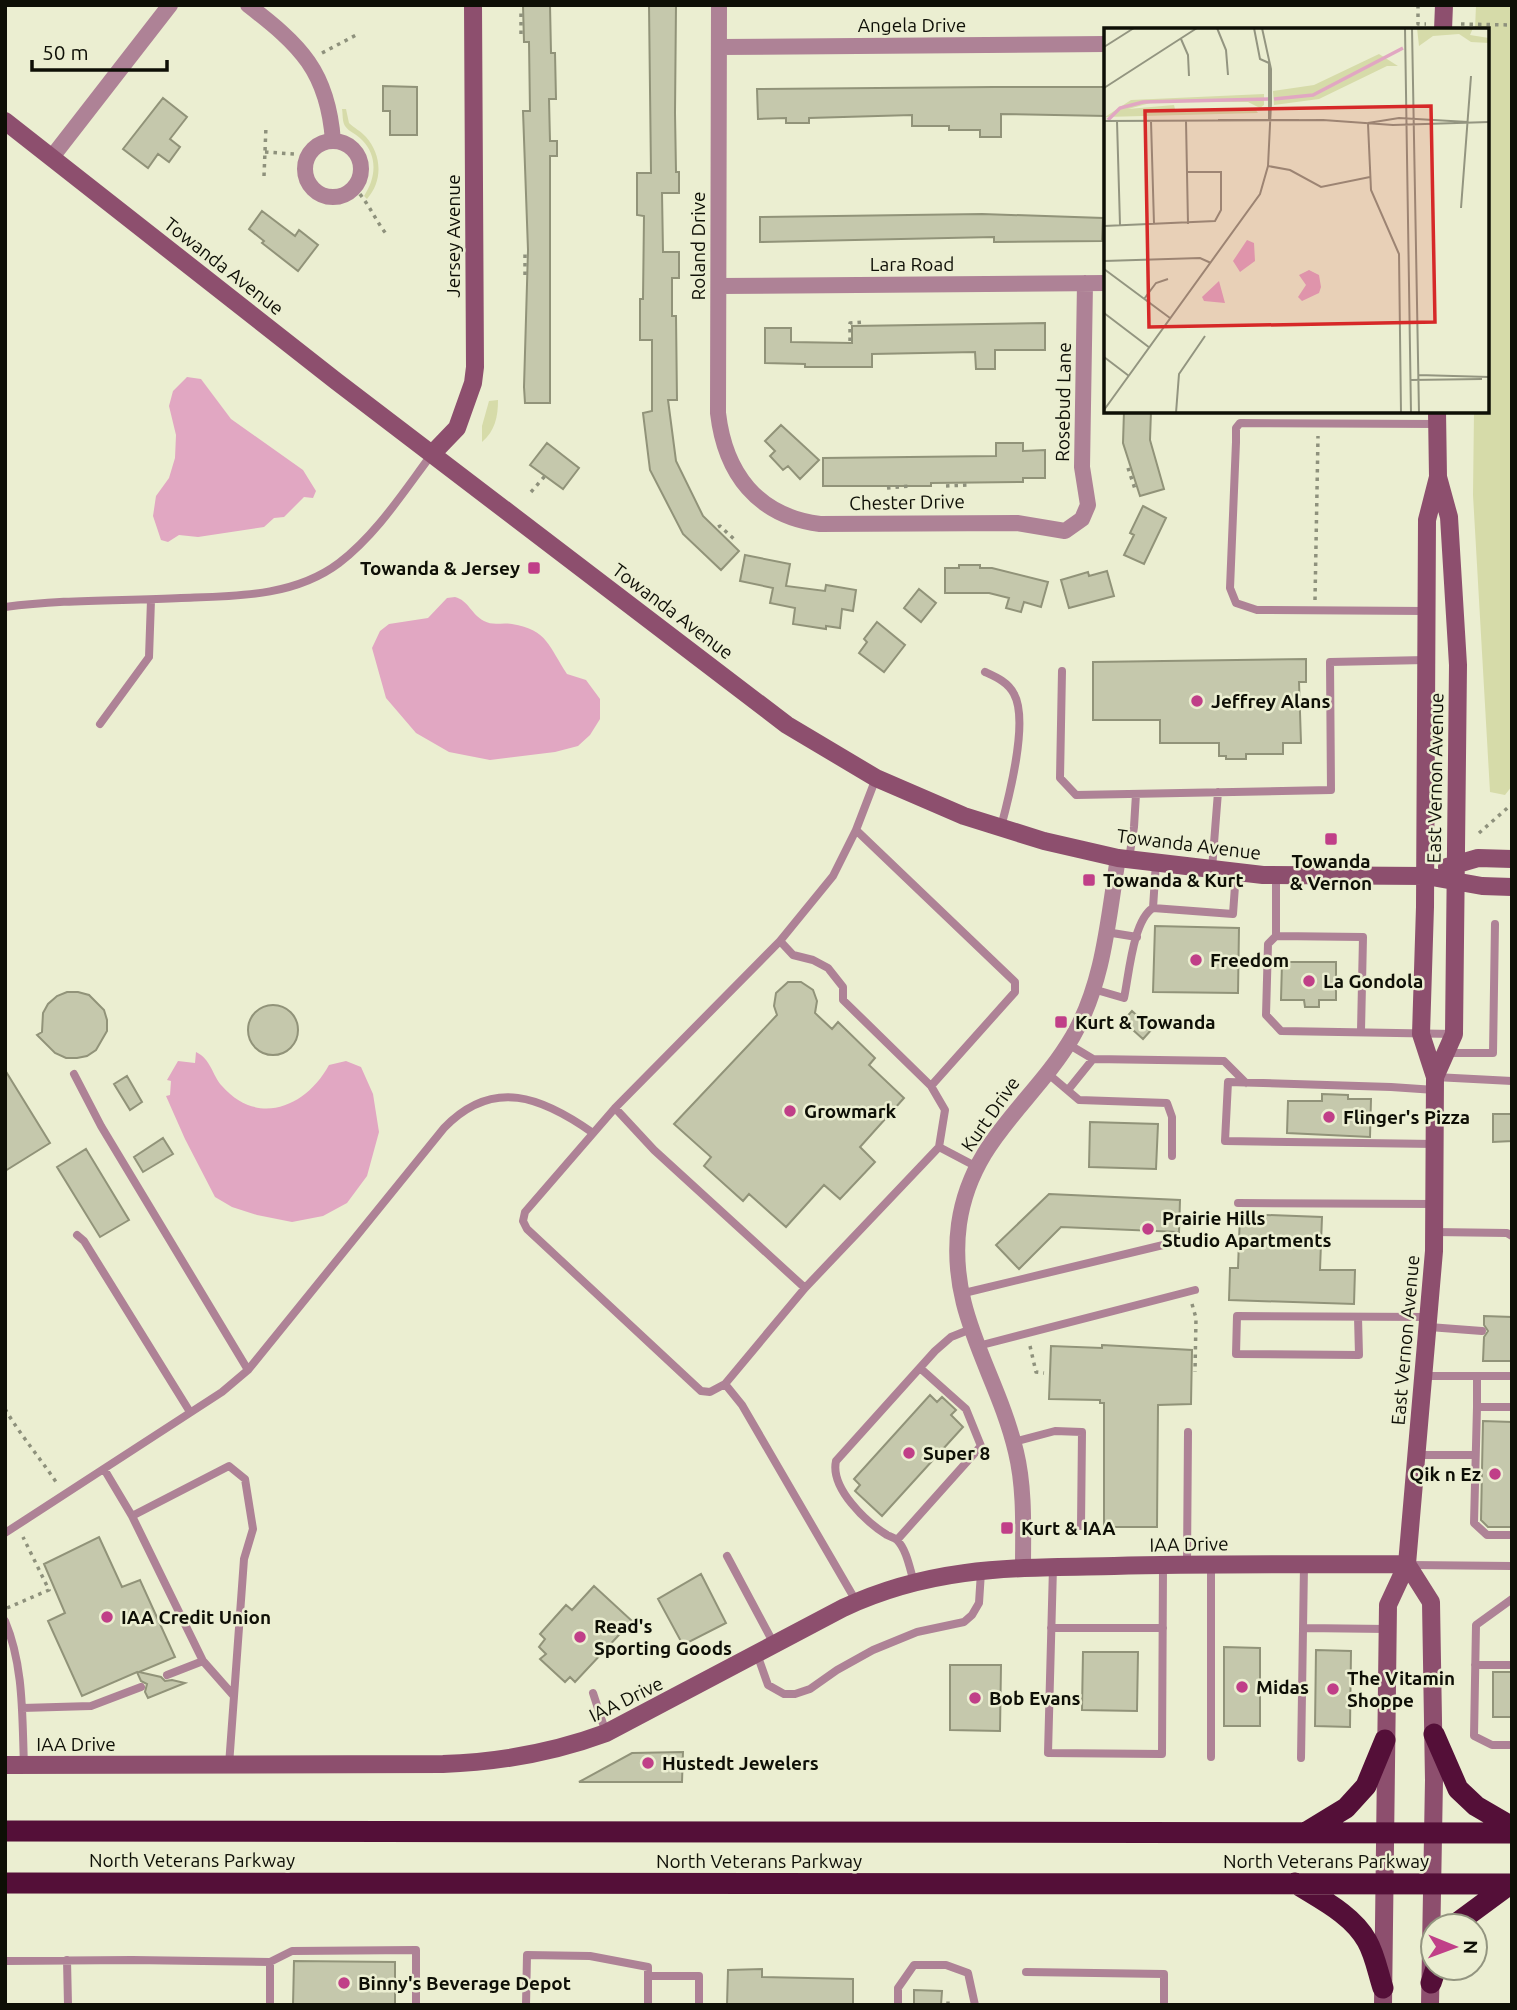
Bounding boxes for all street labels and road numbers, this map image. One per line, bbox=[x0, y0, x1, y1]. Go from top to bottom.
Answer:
street label: Angela Drive bbox=[858, 14, 966, 36]
street label: Jersey Avenue bbox=[442, 174, 464, 298]
street label: Roland Drive bbox=[687, 192, 709, 300]
street label: Towanda Avenue bbox=[160, 213, 288, 319]
street label: Lara Road bbox=[870, 253, 954, 275]
street label: Rosebud Lane bbox=[1051, 342, 1075, 462]
street label: Chester Drive bbox=[849, 490, 965, 514]
street label: Towanda Avenue bbox=[608, 558, 738, 664]
street label: East Vernon Avenue bbox=[1423, 692, 1447, 864]
street label: Towanda Avenue bbox=[1116, 824, 1262, 864]
street label: Kurt Drive bbox=[956, 1072, 1024, 1156]
street label: East Vernon Avenue bbox=[1387, 1254, 1423, 1426]
street label: IAA Drive bbox=[1149, 1532, 1229, 1556]
street label: IAA Drive bbox=[585, 1672, 667, 1726]
street label: IAA Drive bbox=[36, 1733, 116, 1755]
street label: North Veterans Parkway bbox=[89, 1849, 295, 1871]
street label: North Veterans Parkway bbox=[656, 1850, 862, 1872]
street label: North Veterans Parkway bbox=[1223, 1850, 1429, 1872]

